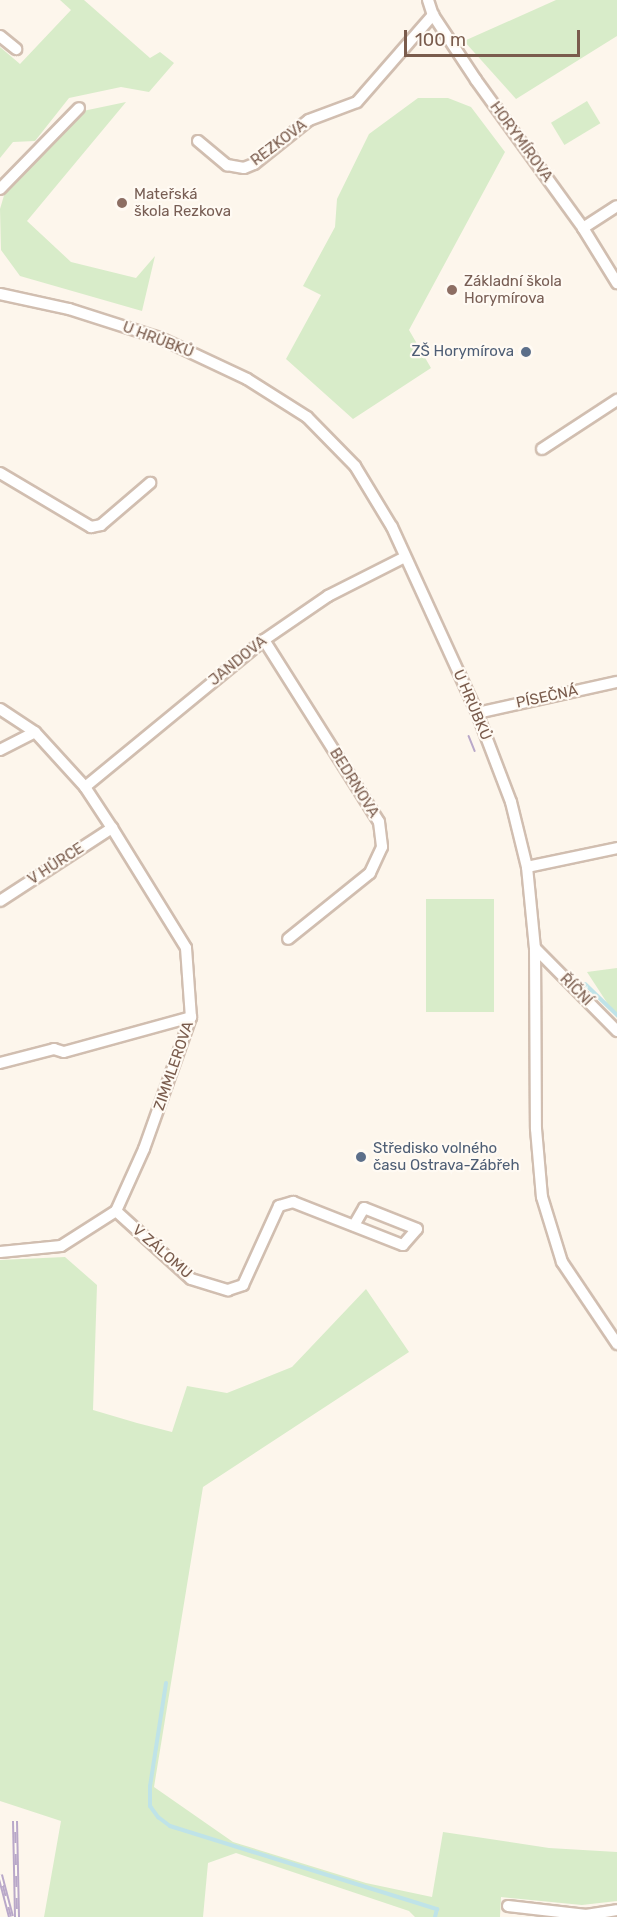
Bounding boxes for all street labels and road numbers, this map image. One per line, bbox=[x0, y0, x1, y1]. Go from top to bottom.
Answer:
street label: HORYMÍROVA bbox=[486, 98, 556, 186]
street label: REZKOVA bbox=[247, 116, 311, 170]
street label: U HRŮBKŮ bbox=[120, 318, 196, 362]
street label: JANDOVA bbox=[205, 632, 271, 690]
street label: U HRŮBKŮ bbox=[449, 667, 495, 743]
street label: PÍSEČNÁ bbox=[515, 682, 579, 712]
street label: BEDRNOVA bbox=[326, 745, 382, 821]
street label: V HŮRCE bbox=[24, 839, 88, 889]
street label: ŘÍČNÍ bbox=[556, 970, 596, 1010]
street label: ZIMMLEROVA bbox=[150, 1019, 198, 1113]
street label: V ZÁLOMU bbox=[128, 1221, 196, 1283]

